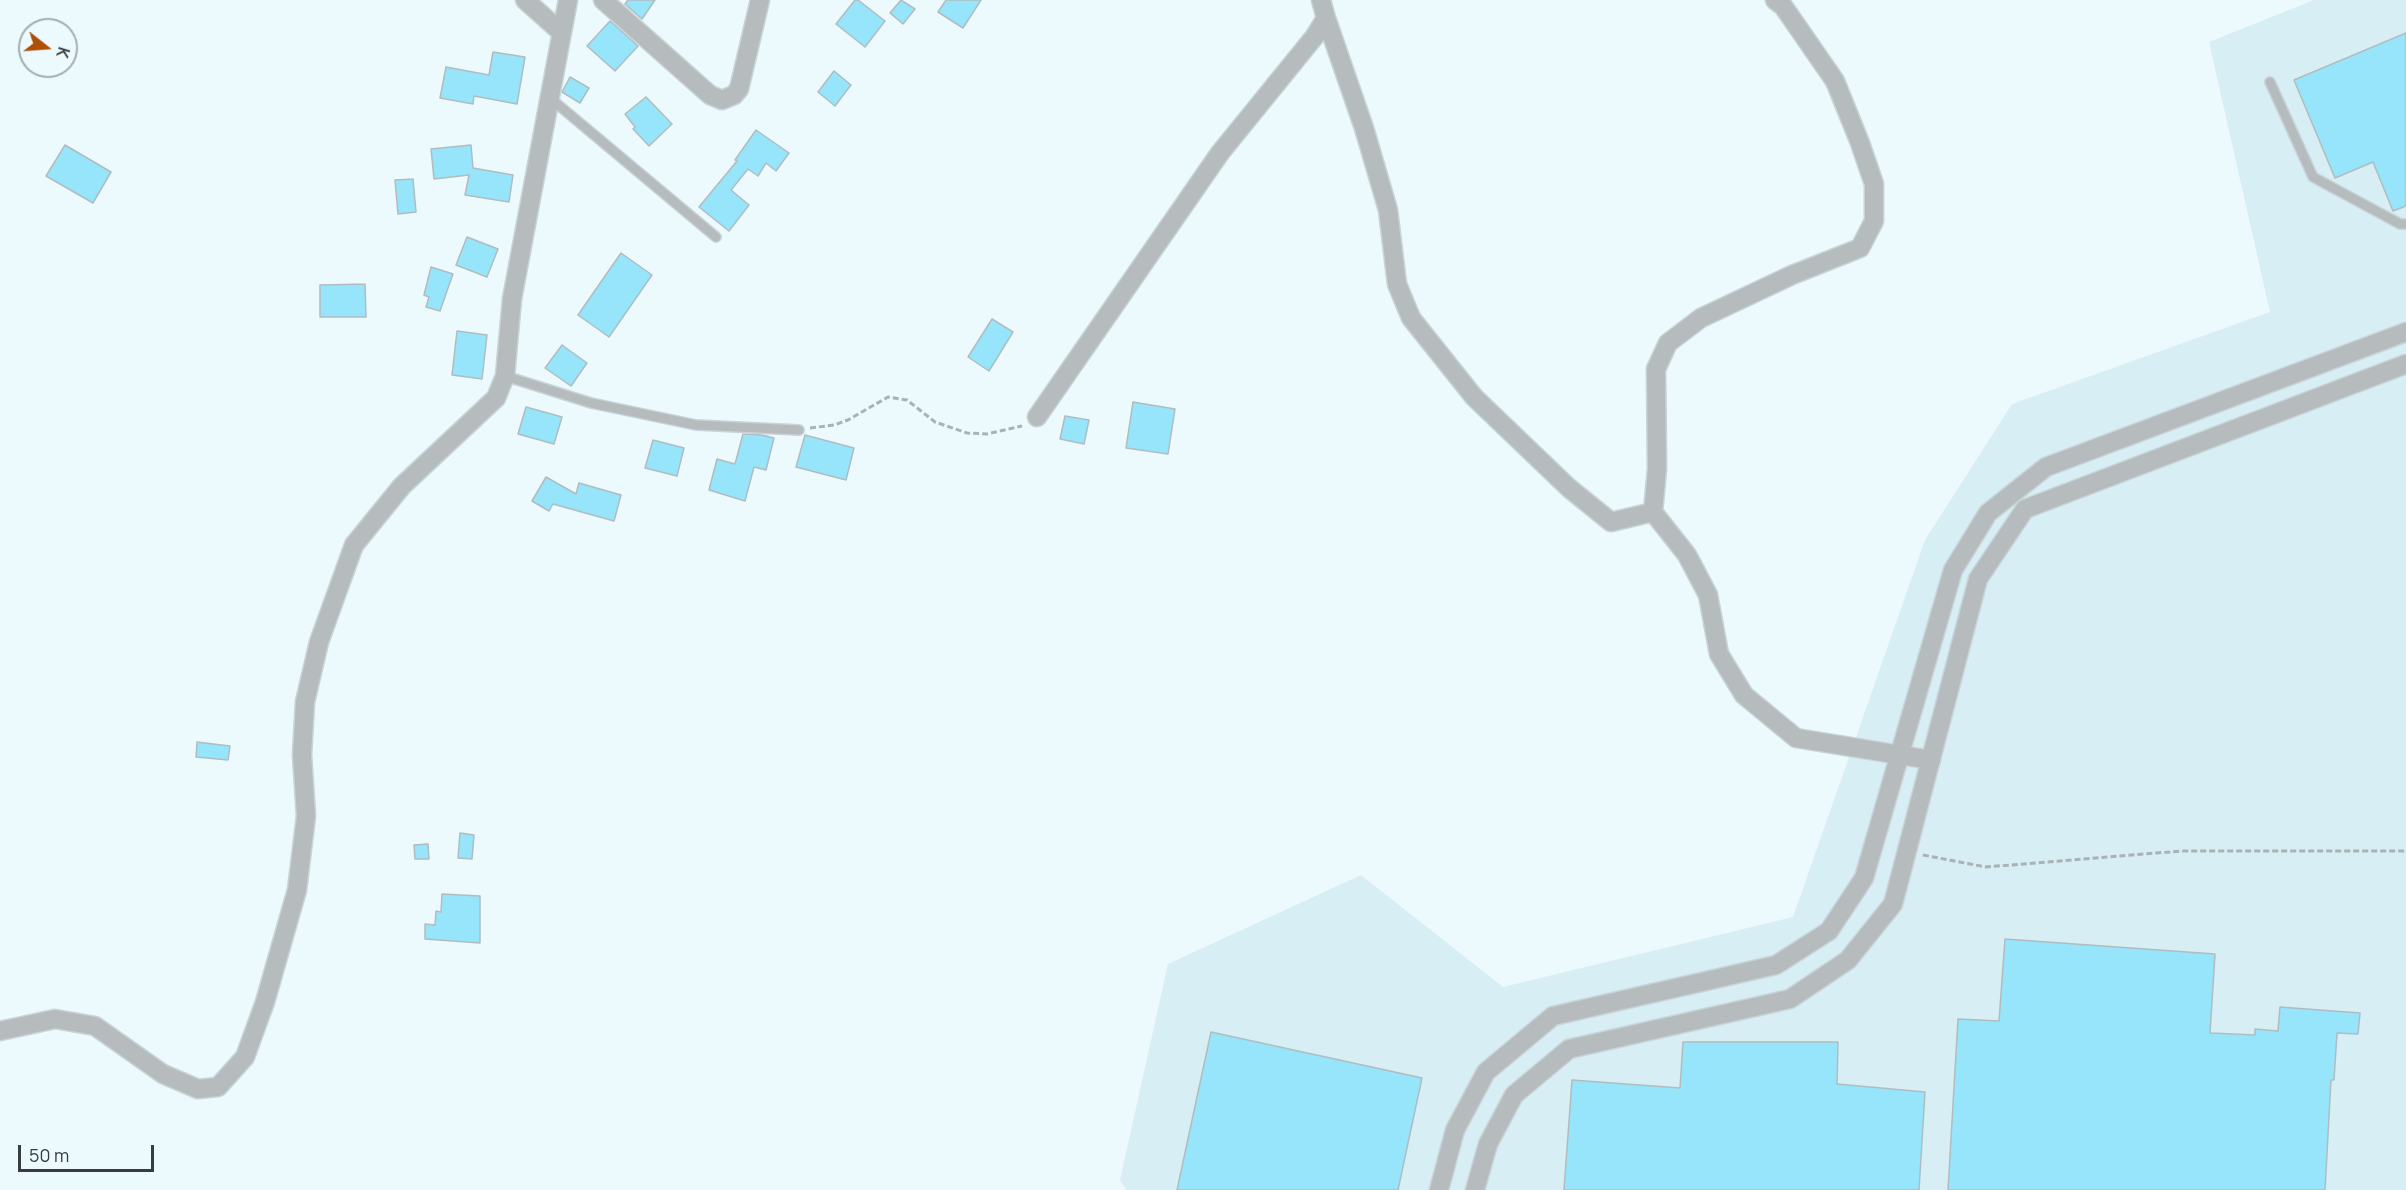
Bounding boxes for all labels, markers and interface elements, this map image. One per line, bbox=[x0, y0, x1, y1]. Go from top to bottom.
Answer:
north arrow bbox=[18, 18, 78, 78]
text: K bbox=[51, 45, 75, 61]
scale bar bbox=[21, 1133, 158, 1171]
text: 50 m bbox=[29, 1143, 69, 1167]

